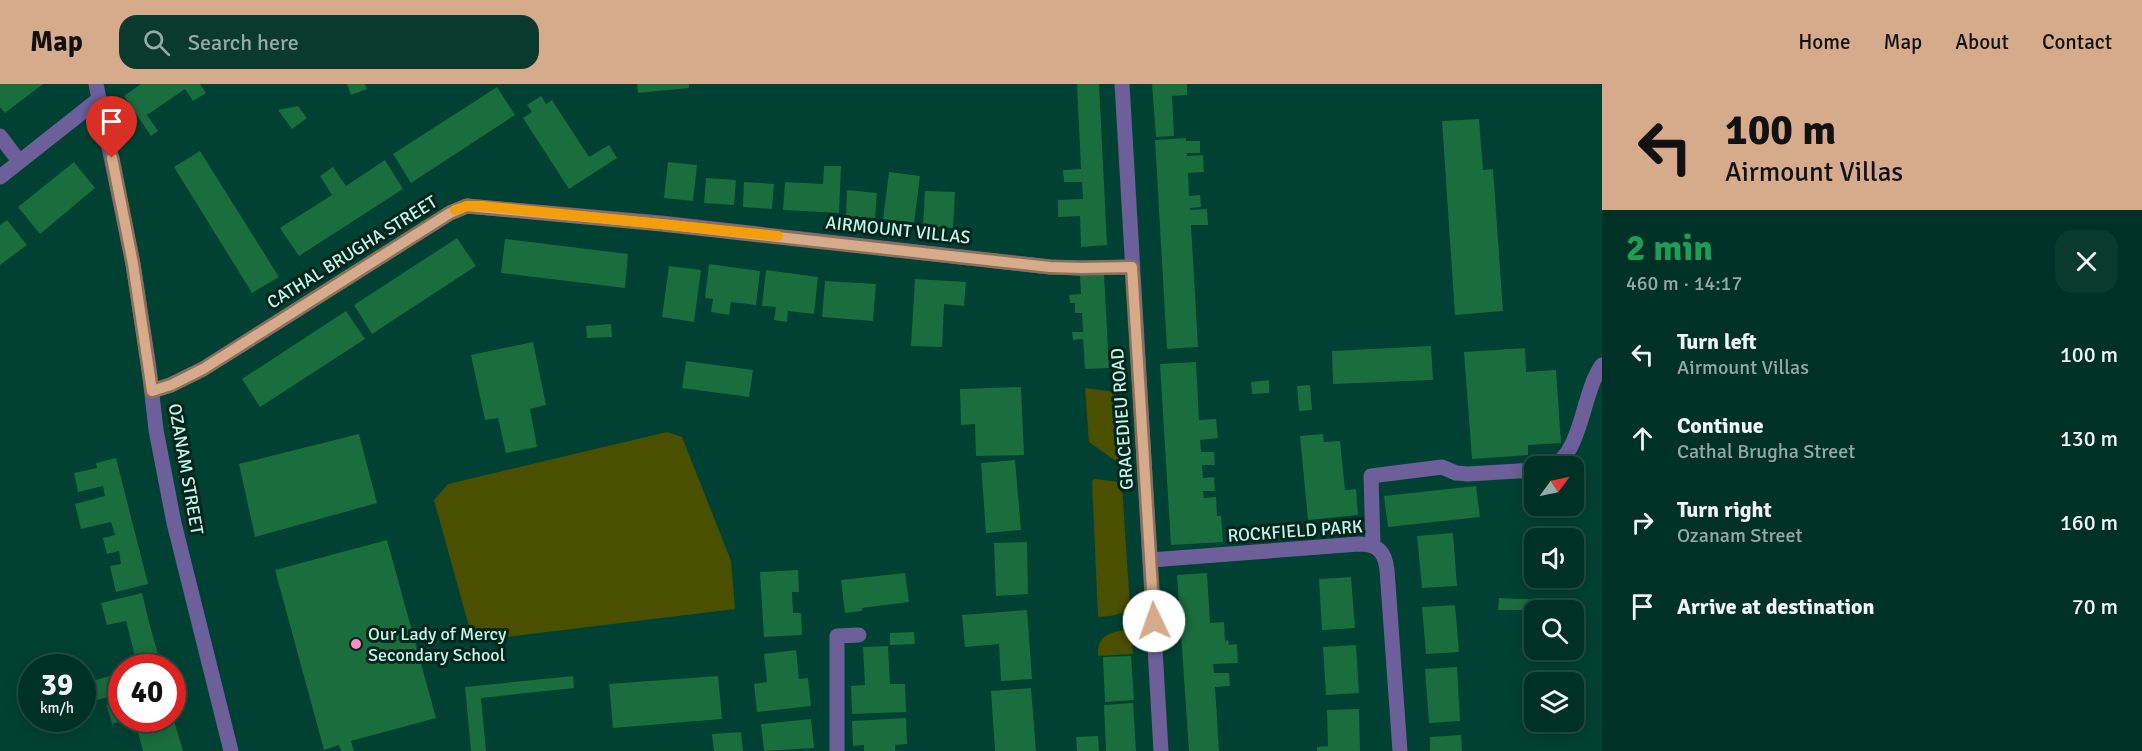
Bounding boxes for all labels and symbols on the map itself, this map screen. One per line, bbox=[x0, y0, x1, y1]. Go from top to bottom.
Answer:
pin bbox=[86, 96, 137, 158]
street label: CATHAL BRUGHA STREET bbox=[263, 191, 441, 313]
street label: AIRMOUNT VILLAS bbox=[824, 211, 972, 249]
street label: GRACEDIEU ROAD bbox=[1106, 347, 1138, 491]
street label: OZANAM STREET bbox=[164, 402, 208, 536]
north arrow bbox=[1524, 456, 1584, 516]
street label: ROCKFIELD PARK bbox=[1227, 515, 1364, 547]
position arrow bbox=[1122, 589, 1186, 653]
place label: Our Lady of Mercy Secondary School bbox=[368, 623, 507, 666]
marker: Our Lady of Mercy Secondary School bbox=[349, 637, 363, 651]
speed limit sign: 40 bbox=[108, 654, 186, 732]

